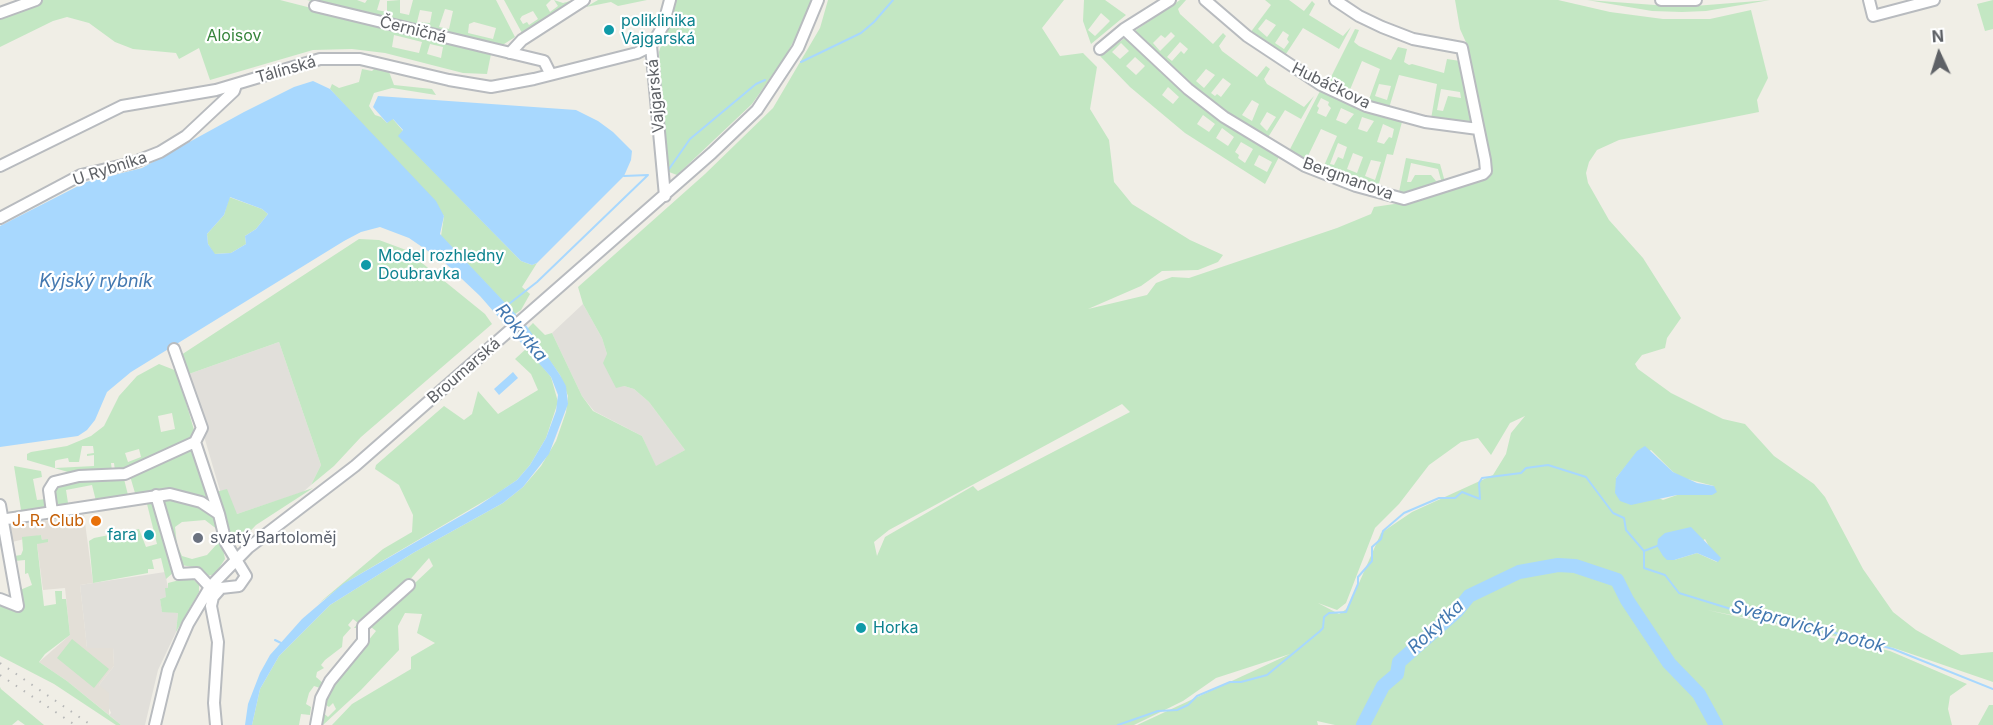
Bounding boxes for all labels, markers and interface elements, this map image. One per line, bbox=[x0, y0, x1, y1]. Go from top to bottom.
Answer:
place label: poliklinika Vajgarská bbox=[621, 11, 696, 49]
street label: Černičná bbox=[378, 12, 448, 48]
marker: poliklinika Vajgarská bbox=[602, 23, 616, 37]
north arrow bbox=[1909, 24, 1969, 84]
park label: Aloisov bbox=[206, 26, 262, 46]
text: N bbox=[1931, 26, 1945, 46]
street label: Tálínská bbox=[254, 52, 318, 88]
street label: Vajgarská bbox=[643, 58, 669, 134]
street label: Hubáčkova bbox=[1289, 59, 1373, 113]
street label: U Rybníka bbox=[71, 148, 149, 190]
street label: Bergmanova bbox=[1300, 154, 1396, 204]
place label: Model rozhledny Doubravka bbox=[378, 246, 504, 284]
marker: Model rozhledny Doubravka bbox=[359, 258, 373, 272]
water label: Kyjský rybník bbox=[39, 271, 153, 293]
water label: Rokytka bbox=[491, 300, 551, 366]
street label: Broumarská bbox=[424, 334, 504, 408]
place label: J. R. Club bbox=[12, 511, 84, 531]
marker: J. R. Club bbox=[89, 514, 103, 528]
place label: fara bbox=[107, 525, 137, 545]
marker: fara bbox=[142, 528, 156, 542]
place label: svatý Bartoloměj bbox=[210, 528, 336, 548]
marker: svatý Bartoloměj bbox=[191, 531, 205, 545]
water label: Rokytka bbox=[1403, 596, 1469, 658]
water label: Svépravický potok bbox=[1729, 596, 1887, 658]
place label: Horka bbox=[873, 618, 919, 638]
marker: Horka bbox=[854, 621, 868, 635]

